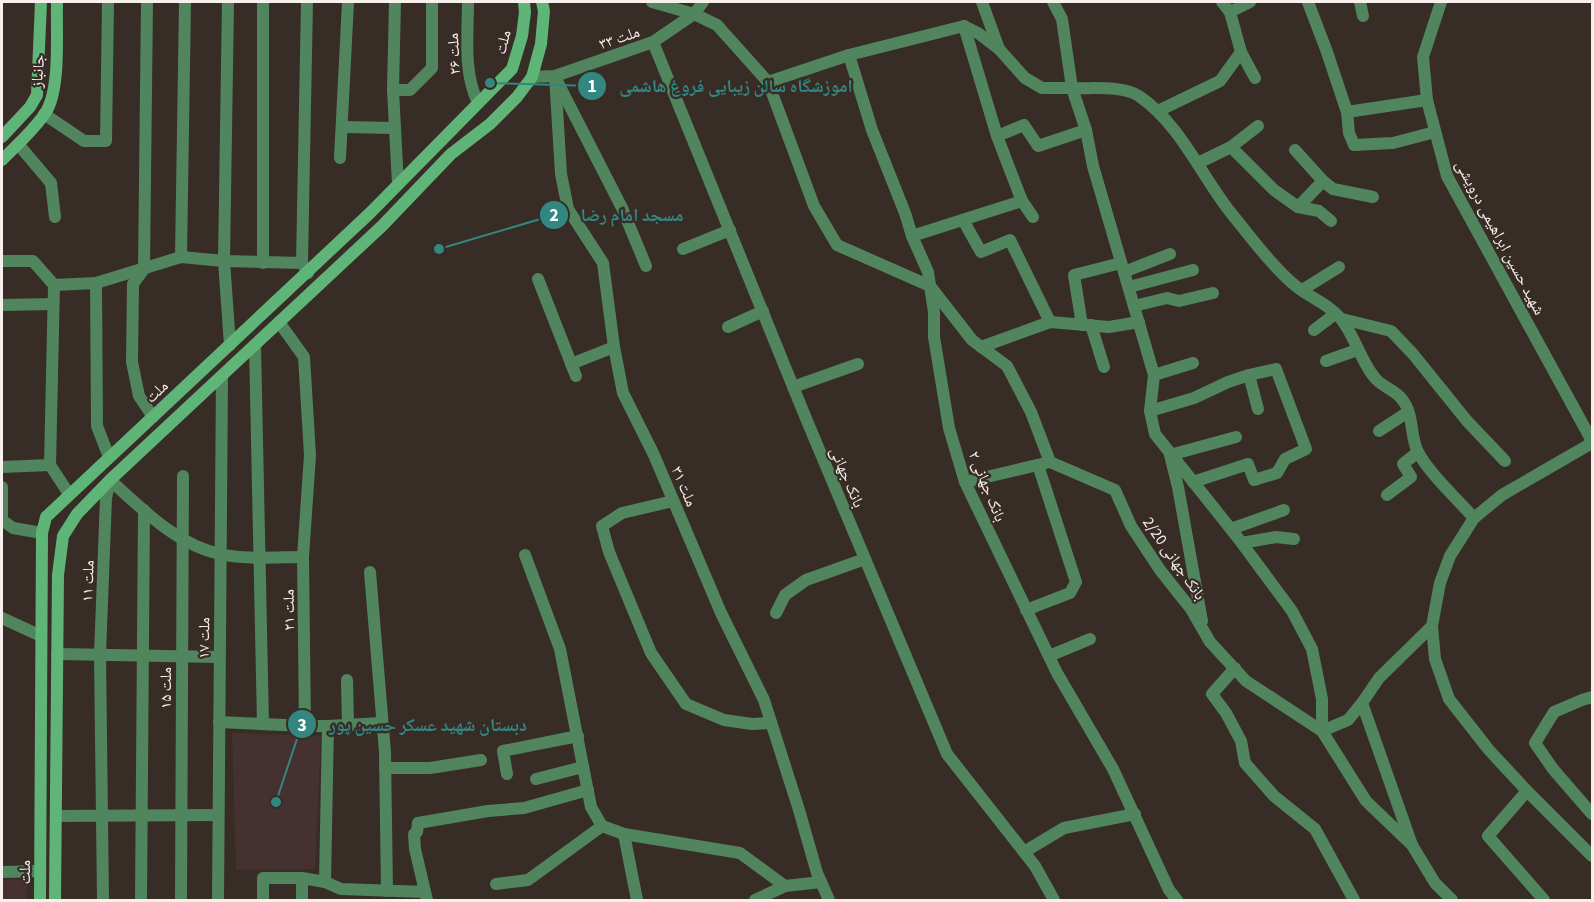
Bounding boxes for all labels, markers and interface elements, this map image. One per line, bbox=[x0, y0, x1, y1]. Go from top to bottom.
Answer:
street label: ملت ۳۳ bbox=[596, 21, 643, 55]
street label: ملت bbox=[489, 28, 517, 57]
street label: ملت ۲۶ bbox=[442, 32, 466, 75]
street label: جانباز bbox=[25, 53, 50, 90]
callout: اموزشگاه سالن زیبایی فروغ هاشمی bbox=[577, 68, 865, 104]
text: 1 bbox=[587, 74, 597, 99]
text: اموزشگاه سالن زیبایی فروغ هاشمی bbox=[619, 74, 853, 99]
street label: شهید حسین ابراهیمی درویشی bbox=[1450, 156, 1550, 319]
callout: مسجد امام رضا bbox=[539, 197, 696, 233]
text: 2 bbox=[549, 203, 559, 228]
text: مسجد امام رضا bbox=[581, 203, 683, 228]
street label: ملت bbox=[140, 375, 173, 408]
street label: بانک جهانی bbox=[824, 444, 870, 511]
street label: بانک جهانی ۲ bbox=[963, 448, 1011, 525]
street label: ملت ۳۱ bbox=[666, 463, 702, 510]
street label: بانک جهانی 2/20 bbox=[1137, 513, 1211, 605]
street label: ملت ۱۱ bbox=[76, 560, 100, 602]
street label: ملت ۲۱ bbox=[278, 589, 300, 631]
street label: ملت ۱۷ bbox=[193, 617, 215, 659]
street label: ملت ۱۵ bbox=[155, 667, 177, 709]
callout: دبستان شهید عسکر حسین پور bbox=[287, 706, 538, 742]
text: 3 bbox=[297, 713, 307, 738]
text: دبستان شهید عسکر حسین پور bbox=[328, 713, 527, 738]
street label: ملت bbox=[14, 860, 36, 884]

